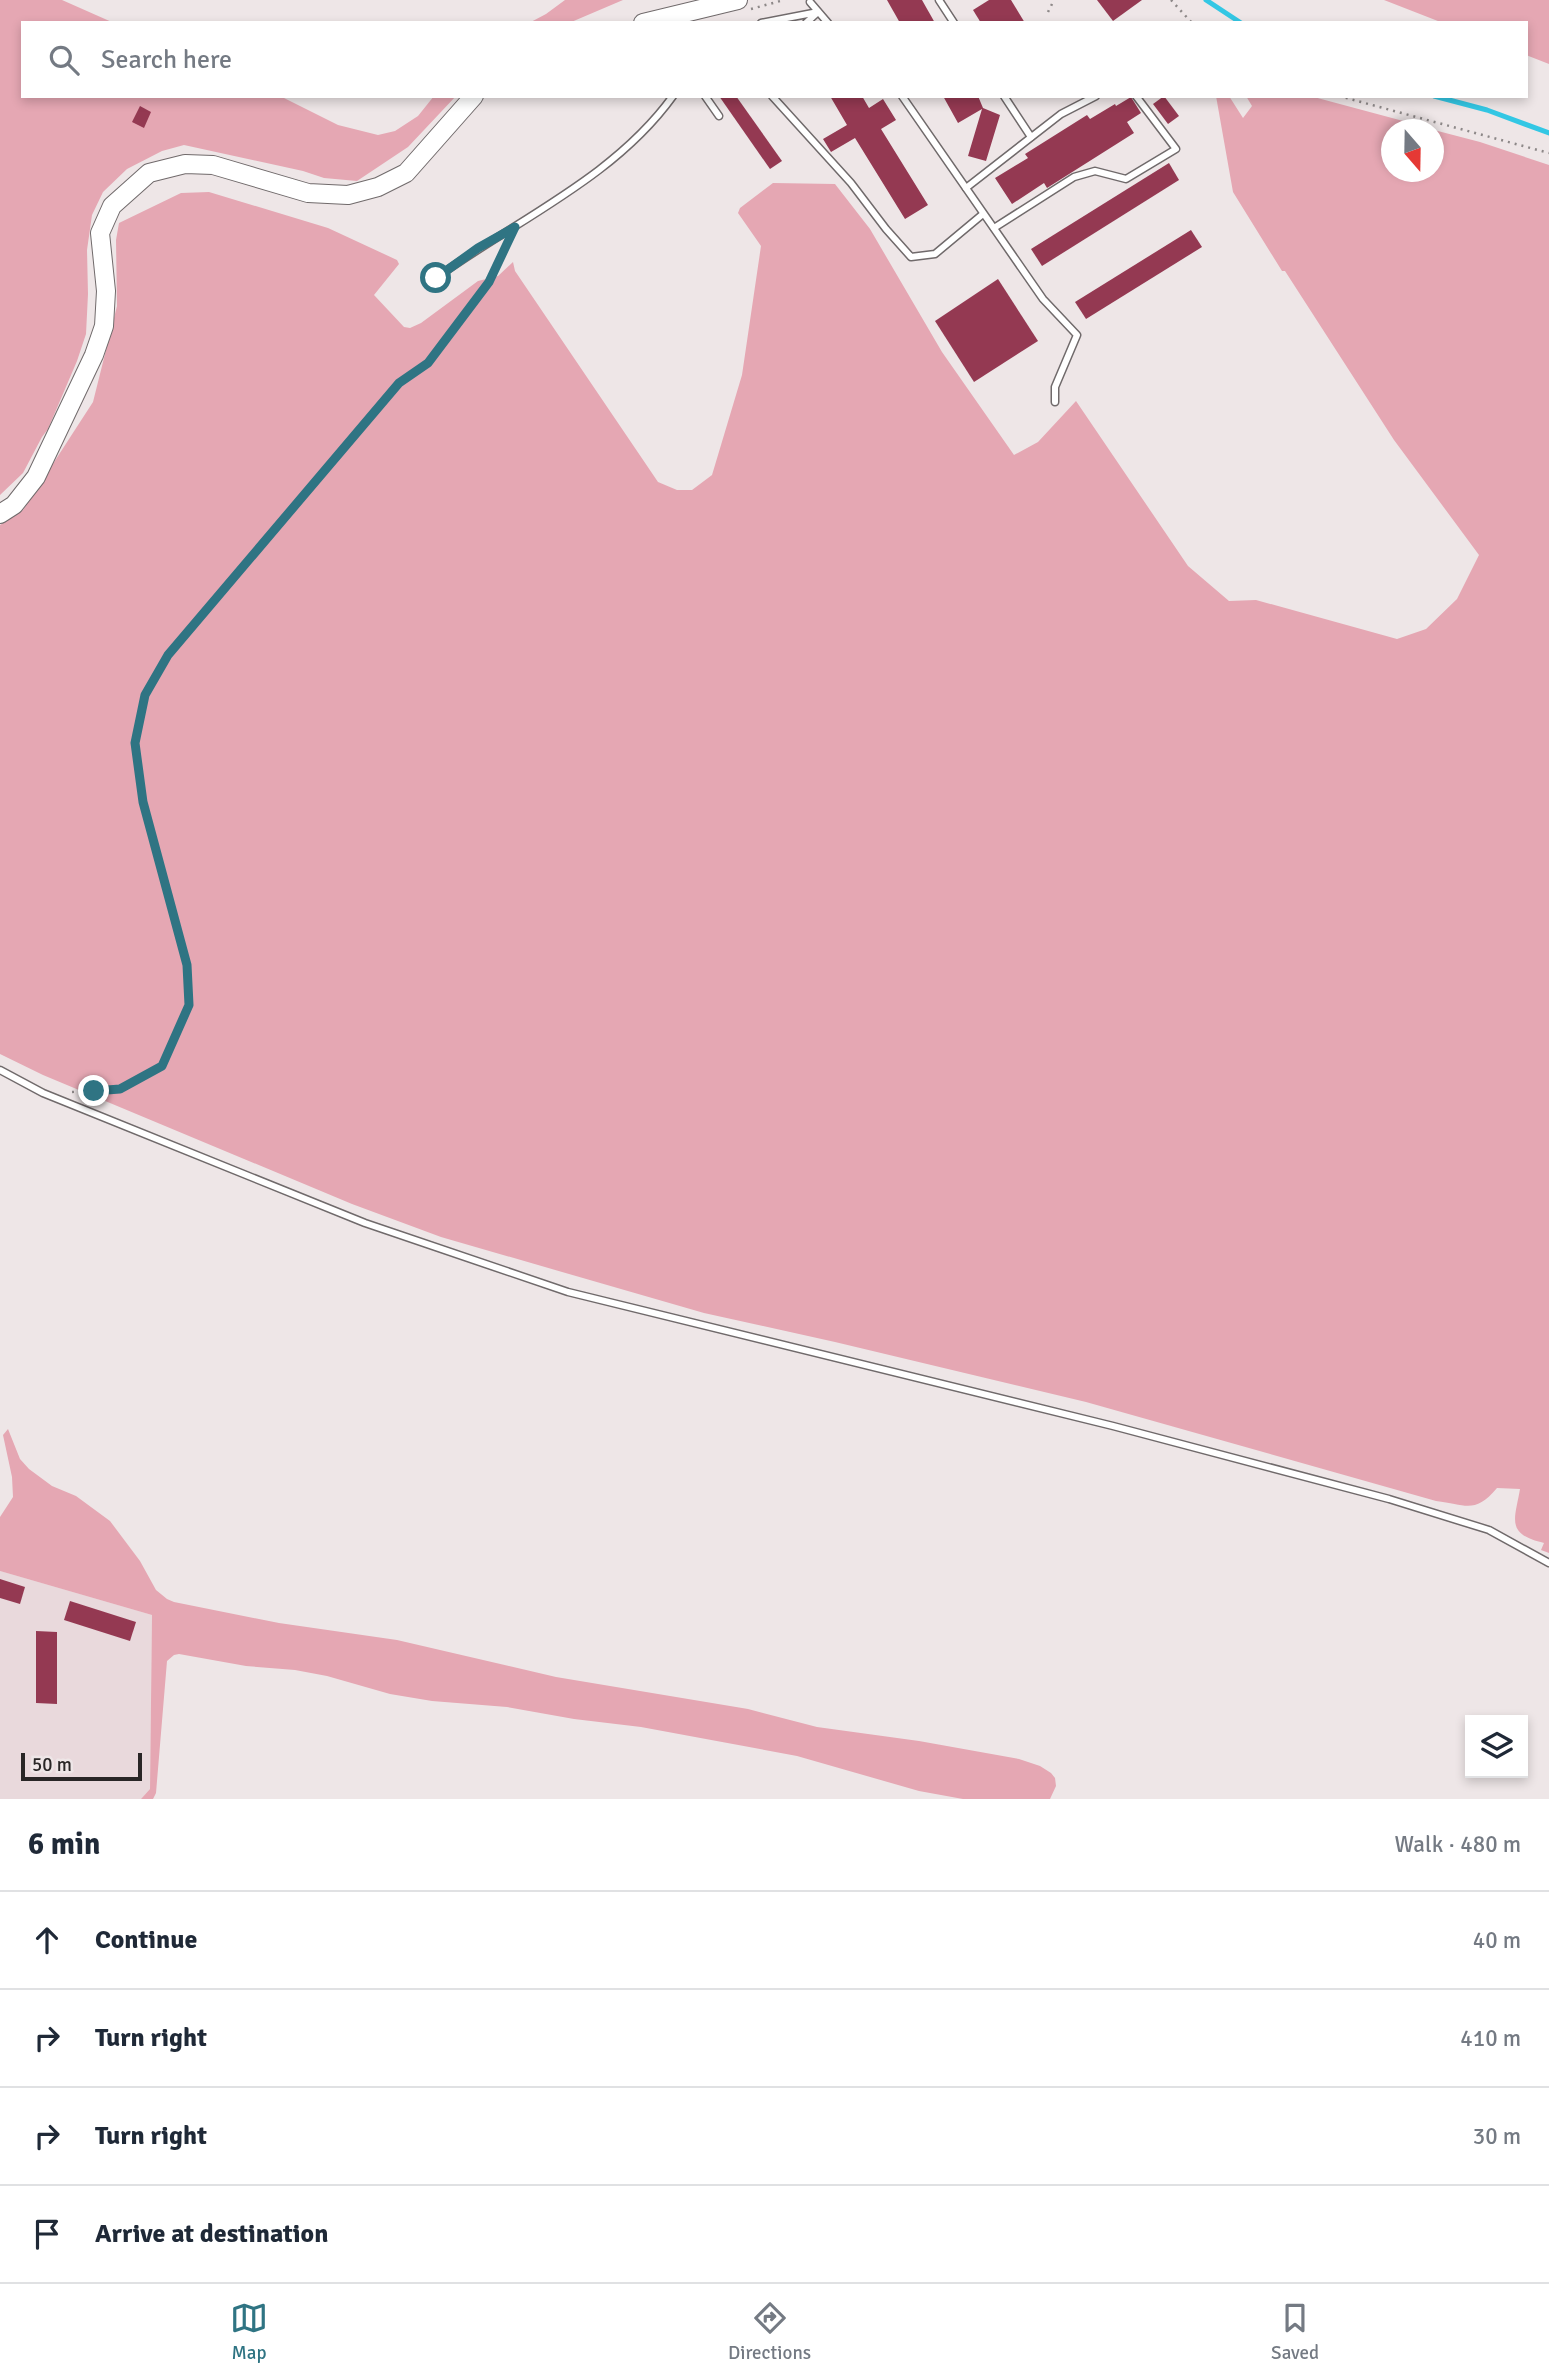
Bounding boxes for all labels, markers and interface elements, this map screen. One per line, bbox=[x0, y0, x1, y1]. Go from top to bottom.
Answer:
search box bbox=[21, 21, 1528, 98]
icon: search bbox=[45, 41, 83, 79]
text: Search here bbox=[101, 44, 232, 76]
north arrow bbox=[1381, 119, 1444, 182]
route start bbox=[420, 262, 451, 293]
route end bbox=[78, 1075, 109, 1106]
map controls bbox=[1465, 1715, 1528, 1778]
button: layers bbox=[1465, 1715, 1528, 1778]
scale bar bbox=[21, 1750, 142, 1782]
text: 50 m bbox=[32, 1753, 72, 1777]
text: 6 min bbox=[28, 1826, 100, 1863]
text: Walk · 480 m bbox=[1395, 1830, 1521, 1859]
icon: ahead bbox=[28, 1921, 66, 1959]
text: Continue bbox=[95, 1924, 197, 1956]
text: 40 m bbox=[1473, 1926, 1521, 1955]
icon: right bbox=[28, 2019, 66, 2057]
text: Turn right bbox=[95, 2022, 207, 2054]
text: 410 m bbox=[1460, 2024, 1521, 2053]
icon: right bbox=[28, 2117, 66, 2155]
text: Turn right bbox=[95, 2120, 207, 2152]
text: 30 m bbox=[1473, 2122, 1521, 2151]
icon: arrive bbox=[28, 2215, 66, 2253]
text: Arrive at destination bbox=[95, 2218, 328, 2250]
tab: Map bbox=[230, 2299, 268, 2365]
tab: Directions bbox=[728, 2299, 811, 2365]
tab: Saved bbox=[1271, 2299, 1319, 2365]

